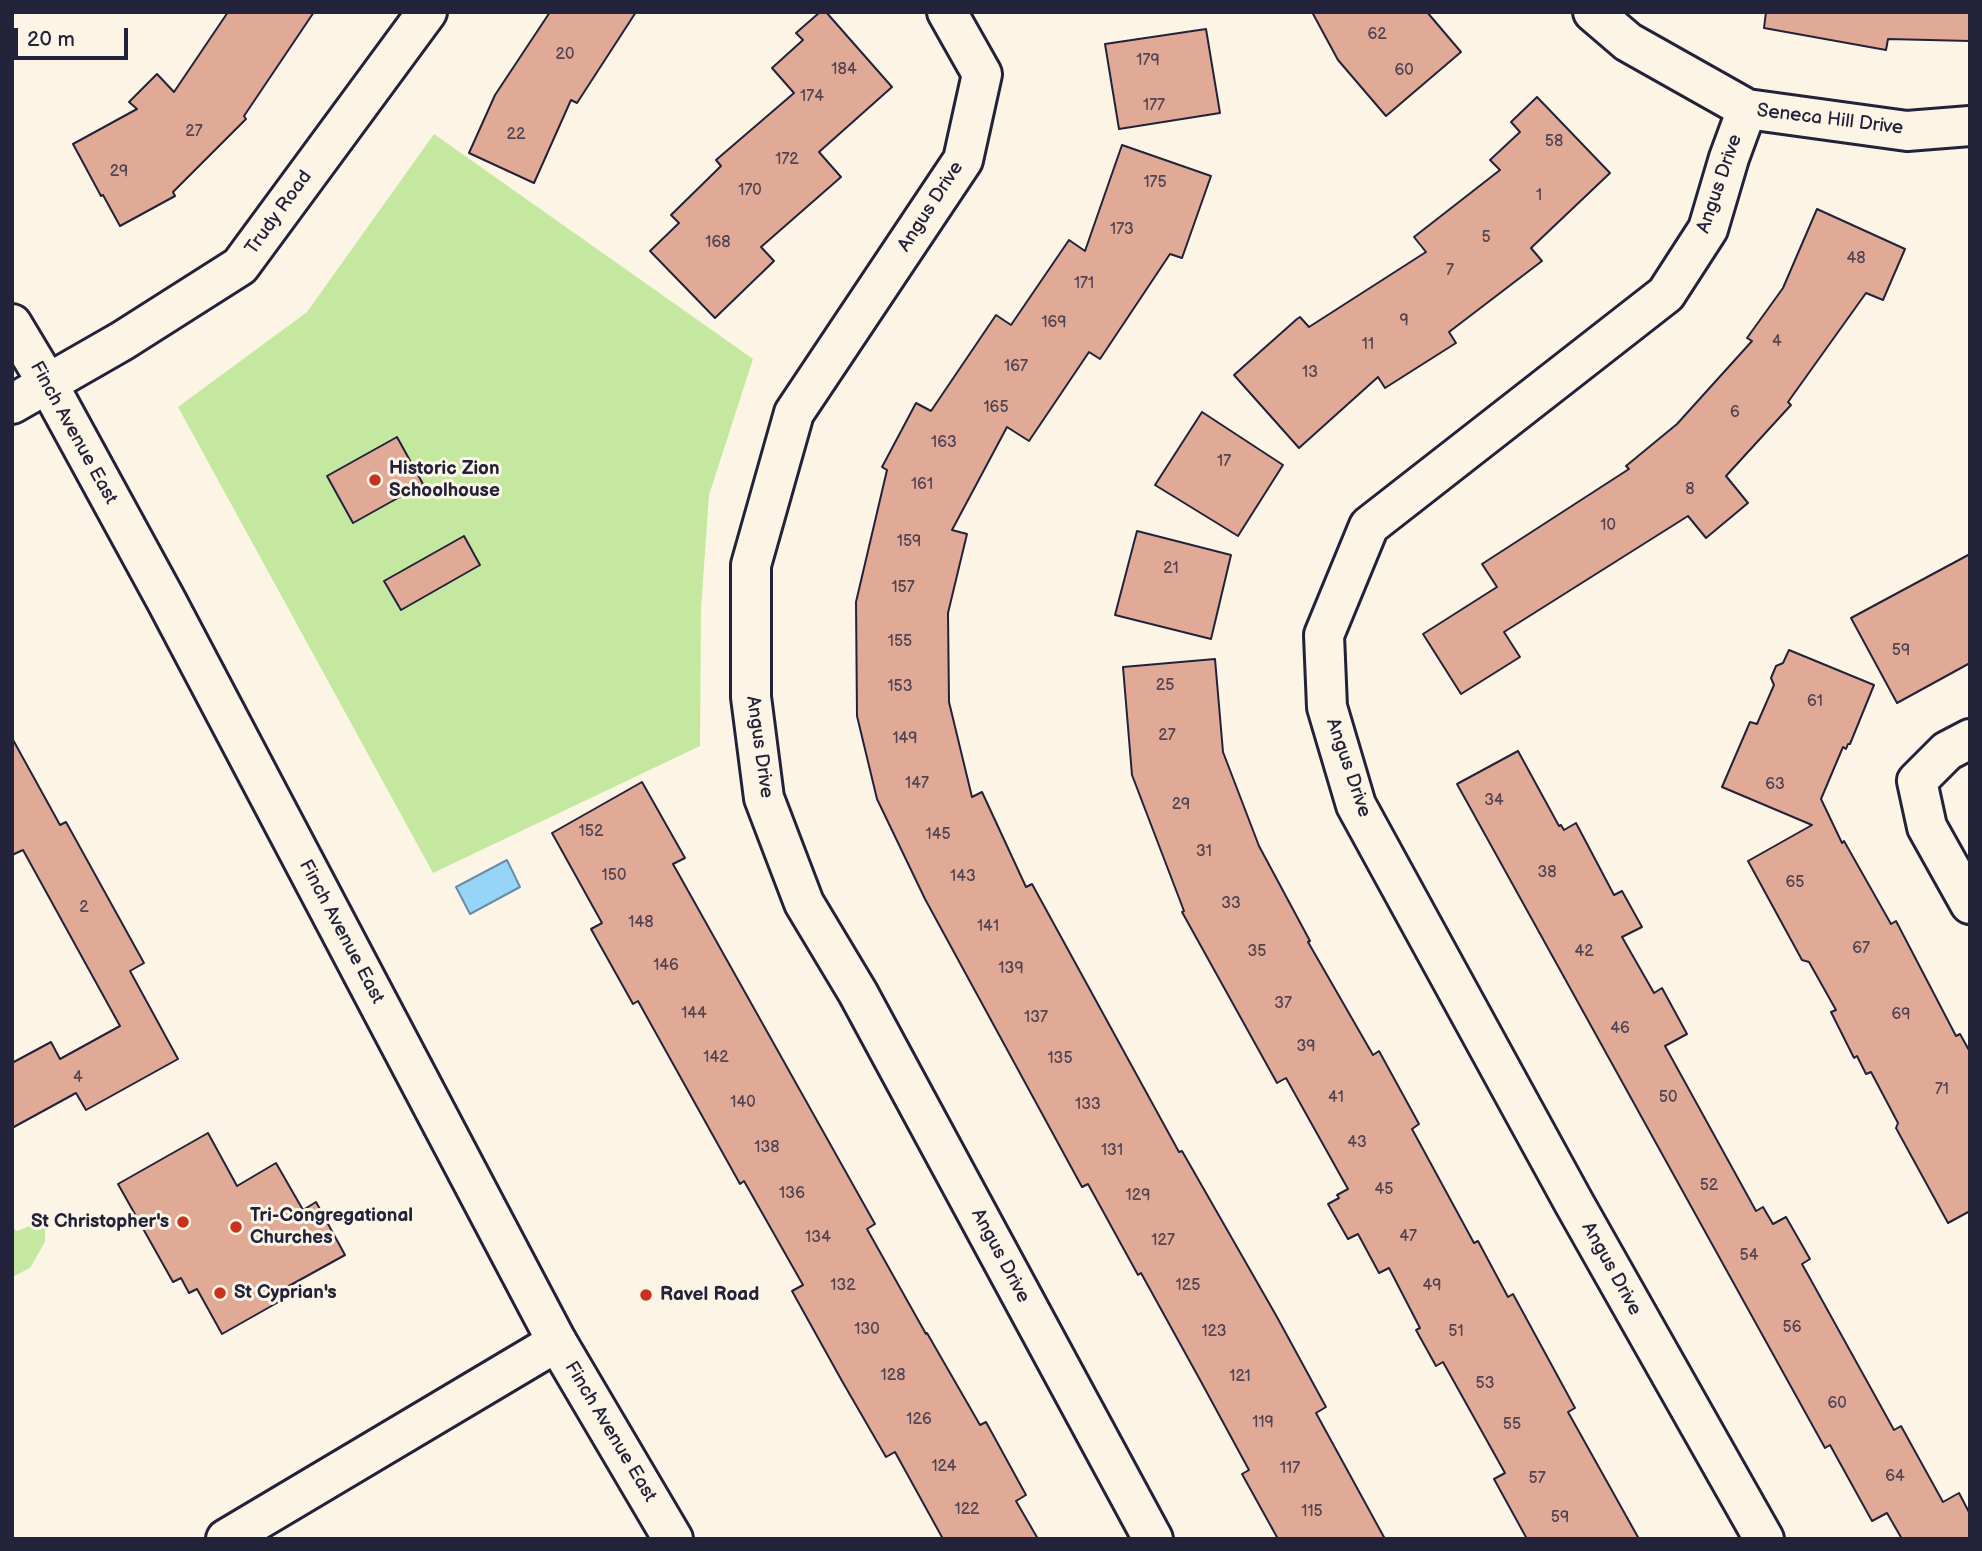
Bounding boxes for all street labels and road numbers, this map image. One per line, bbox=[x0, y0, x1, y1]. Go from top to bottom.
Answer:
street label: Seneca Hill Drive bbox=[1755, 100, 1905, 140]
street label: Angus Drive bbox=[1692, 132, 1748, 236]
street label: Angus Drive bbox=[893, 158, 969, 256]
street label: Trudy Road bbox=[241, 166, 317, 260]
street label: Finch Avenue East bbox=[24, 358, 122, 508]
street label: Angus Drive bbox=[741, 694, 777, 800]
street label: Angus Drive bbox=[1320, 716, 1376, 820]
street label: Finch Avenue East bbox=[293, 856, 389, 1008]
street label: Angus Drive bbox=[966, 1205, 1034, 1307]
street label: Angus Drive bbox=[1576, 1218, 1646, 1320]
street label: Finch Avenue East bbox=[559, 1358, 661, 1506]

